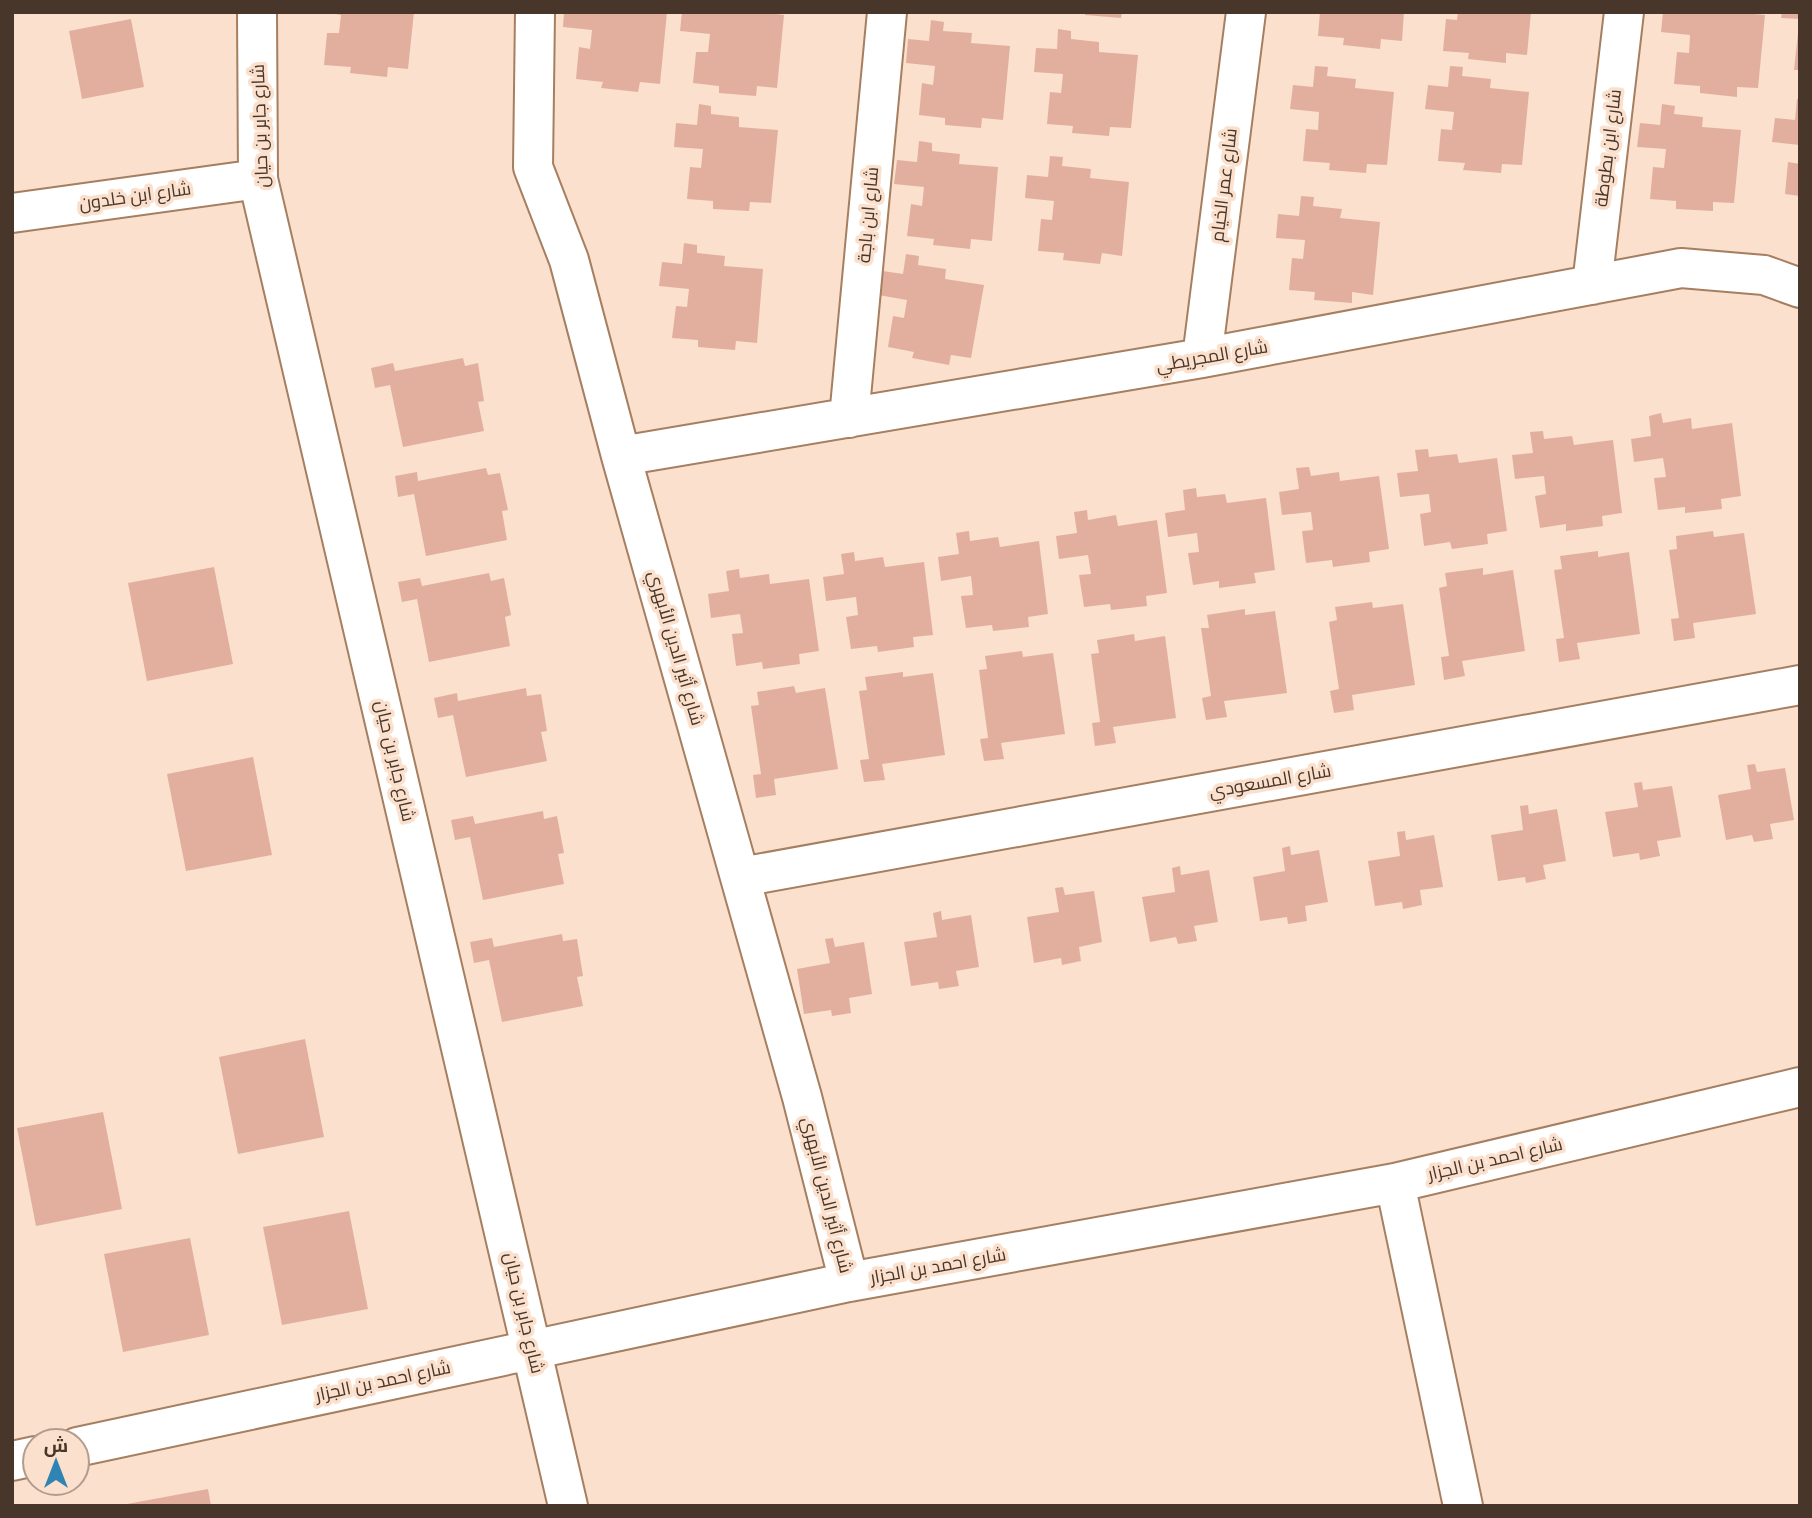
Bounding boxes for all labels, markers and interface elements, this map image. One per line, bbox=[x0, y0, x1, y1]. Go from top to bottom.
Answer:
street label: شارع جابر بن حيان bbox=[247, 64, 274, 188]
street label: شارع ابن بطوطة bbox=[1590, 88, 1627, 208]
street label: شارع عمر الخيام bbox=[1206, 127, 1243, 243]
street label: شارع ابن باجة bbox=[853, 166, 884, 264]
street label: شارع ابن خلدون bbox=[78, 177, 193, 216]
street label: شارع المجريطي bbox=[1154, 335, 1270, 380]
street label: شارع أثير الدين الأبهري bbox=[640, 568, 709, 729]
street label: شارع جابر بن حيان bbox=[369, 698, 420, 824]
street label: شارع المسعودي bbox=[1207, 759, 1333, 806]
street label: شارع أثير الدين الأبهري bbox=[794, 1115, 857, 1276]
street label: شارع احمد بن الجزار bbox=[1424, 1133, 1565, 1186]
street label: شارع احمد بن الجزار bbox=[867, 1243, 1008, 1290]
street label: شارع جابر بن حيان bbox=[498, 1250, 549, 1376]
street label: شارع احمد بن الجزار bbox=[312, 1356, 453, 1407]
north arrow bbox=[21, 1427, 91, 1497]
text: ش bbox=[44, 1434, 68, 1457]

